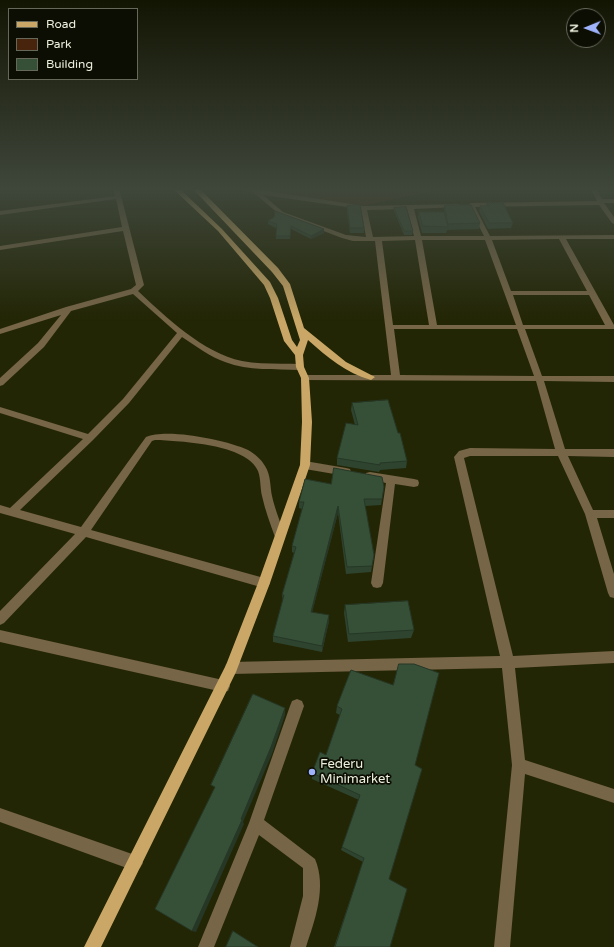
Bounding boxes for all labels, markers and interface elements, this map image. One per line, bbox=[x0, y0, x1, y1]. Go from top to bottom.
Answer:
legend bbox=[8, 8, 138, 80]
north arrow bbox=[566, 8, 606, 48]
text: Road bbox=[46, 17, 76, 31]
text: N bbox=[568, 24, 581, 33]
text: Park bbox=[46, 37, 72, 51]
text: Building bbox=[46, 57, 93, 71]
place label: Federu Minimarket bbox=[320, 757, 390, 788]
marker: Federu Minimarket bbox=[307, 767, 317, 777]

